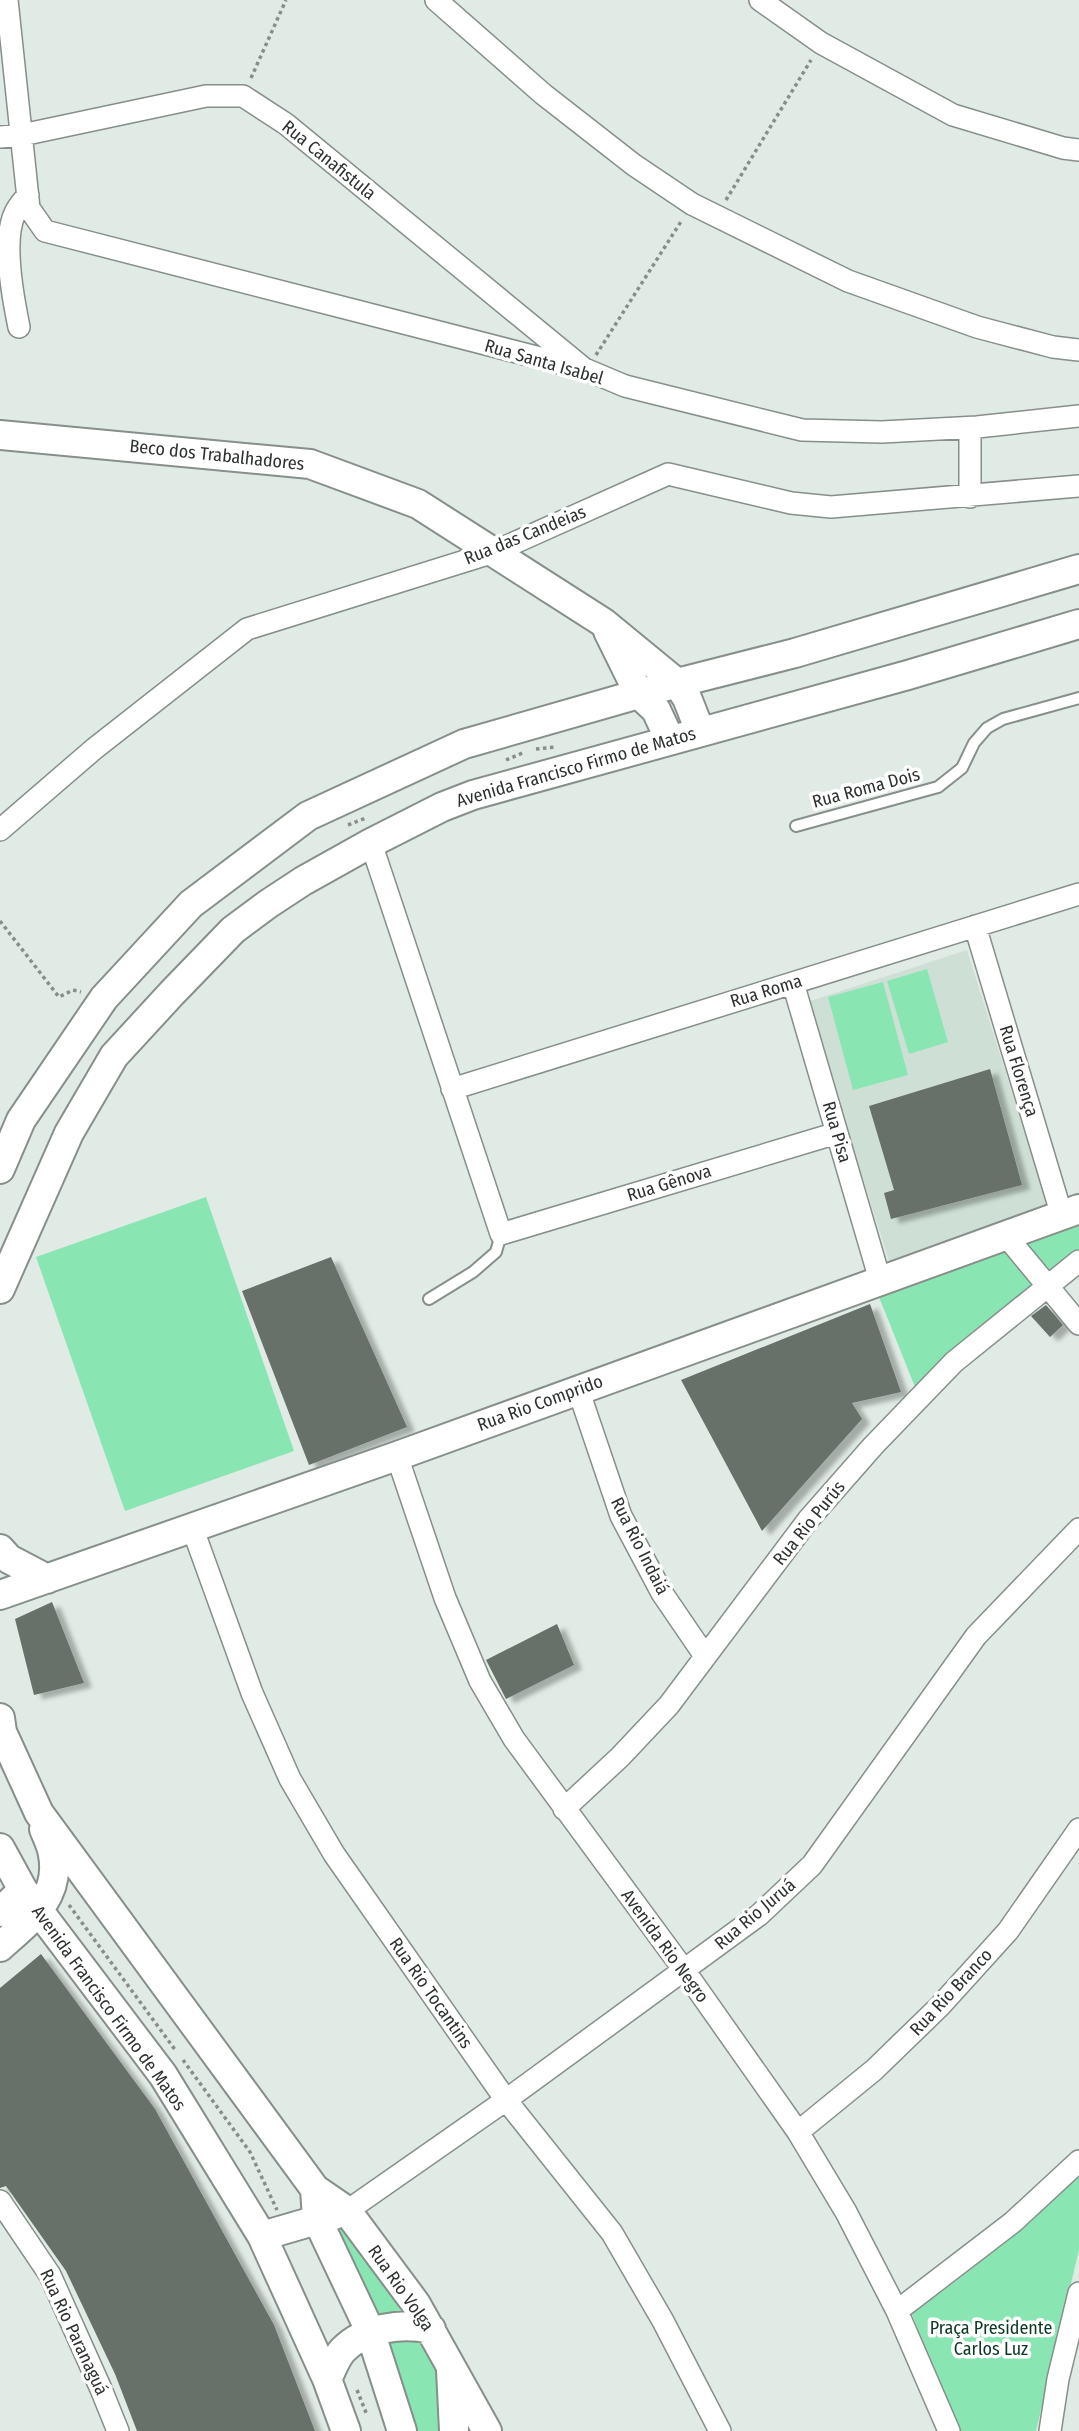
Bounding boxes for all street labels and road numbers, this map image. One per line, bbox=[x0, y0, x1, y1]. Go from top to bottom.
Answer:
street label: Rua Canafistula bbox=[278, 116, 380, 205]
street label: Rua Santa Isabel bbox=[482, 335, 606, 390]
street label: Beco dos Trabalhadores bbox=[128, 435, 306, 475]
street label: Rua das Candeias bbox=[461, 500, 589, 569]
street label: Avenida Francisco Firmo de Matos bbox=[454, 722, 699, 812]
street label: Rua Roma Dois bbox=[810, 763, 922, 813]
street label: Rua Roma bbox=[727, 970, 805, 1012]
street label: Rua Florença bbox=[995, 1023, 1043, 1120]
street label: Rua Pisa bbox=[818, 1099, 856, 1165]
street label: Rua Gênova bbox=[624, 1160, 714, 1206]
street label: Rua Rio Comprido bbox=[474, 1370, 606, 1436]
street label: Rua Rio Purús bbox=[768, 1476, 850, 1570]
street label: Rua Rio Indaiá bbox=[606, 1494, 674, 1599]
street label: Rua Rio Juruá bbox=[710, 1874, 800, 1954]
street label: Avenida Rio Negro bbox=[617, 1885, 713, 2007]
street label: Avenida Francisco Firmo de Matos bbox=[27, 1901, 191, 2115]
street label: Rua Rio Tocantins bbox=[385, 1933, 478, 2053]
street label: Rua Rio Branco bbox=[905, 1944, 997, 2040]
street label: Rua Rio Volga bbox=[363, 2241, 439, 2335]
street label: Rua Rio Paranaguá bbox=[35, 2265, 113, 2399]

